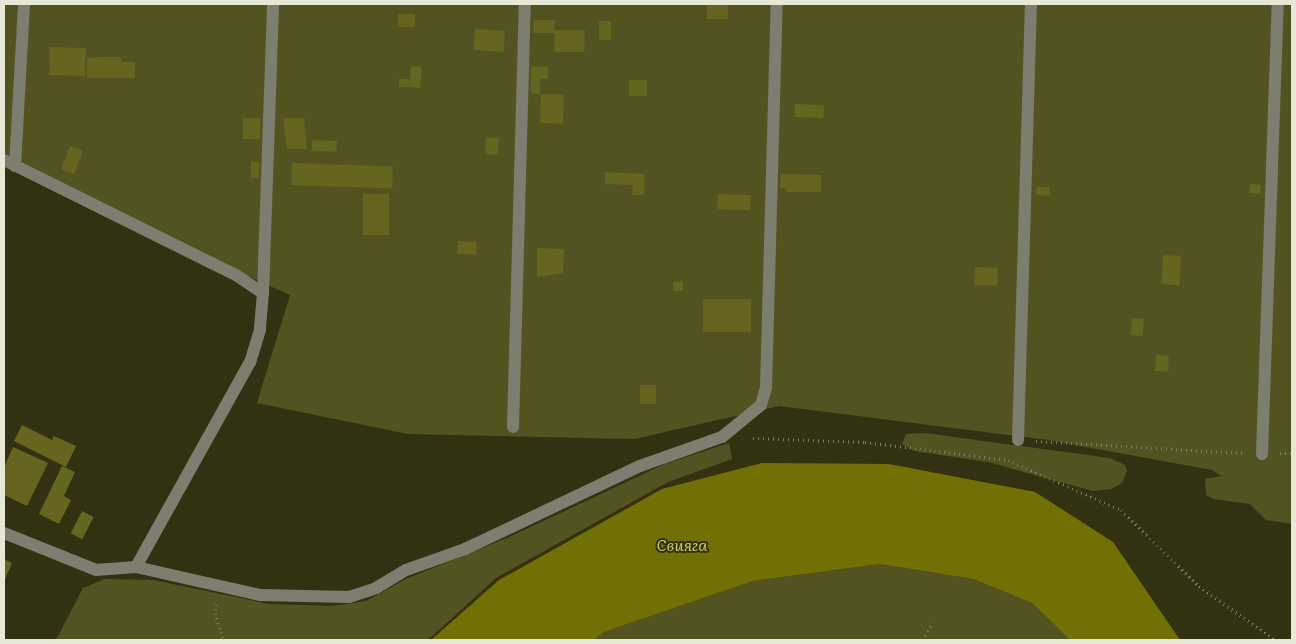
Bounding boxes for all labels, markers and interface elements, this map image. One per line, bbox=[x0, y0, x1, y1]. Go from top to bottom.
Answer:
water label: Свияга bbox=[657, 534, 707, 554]

